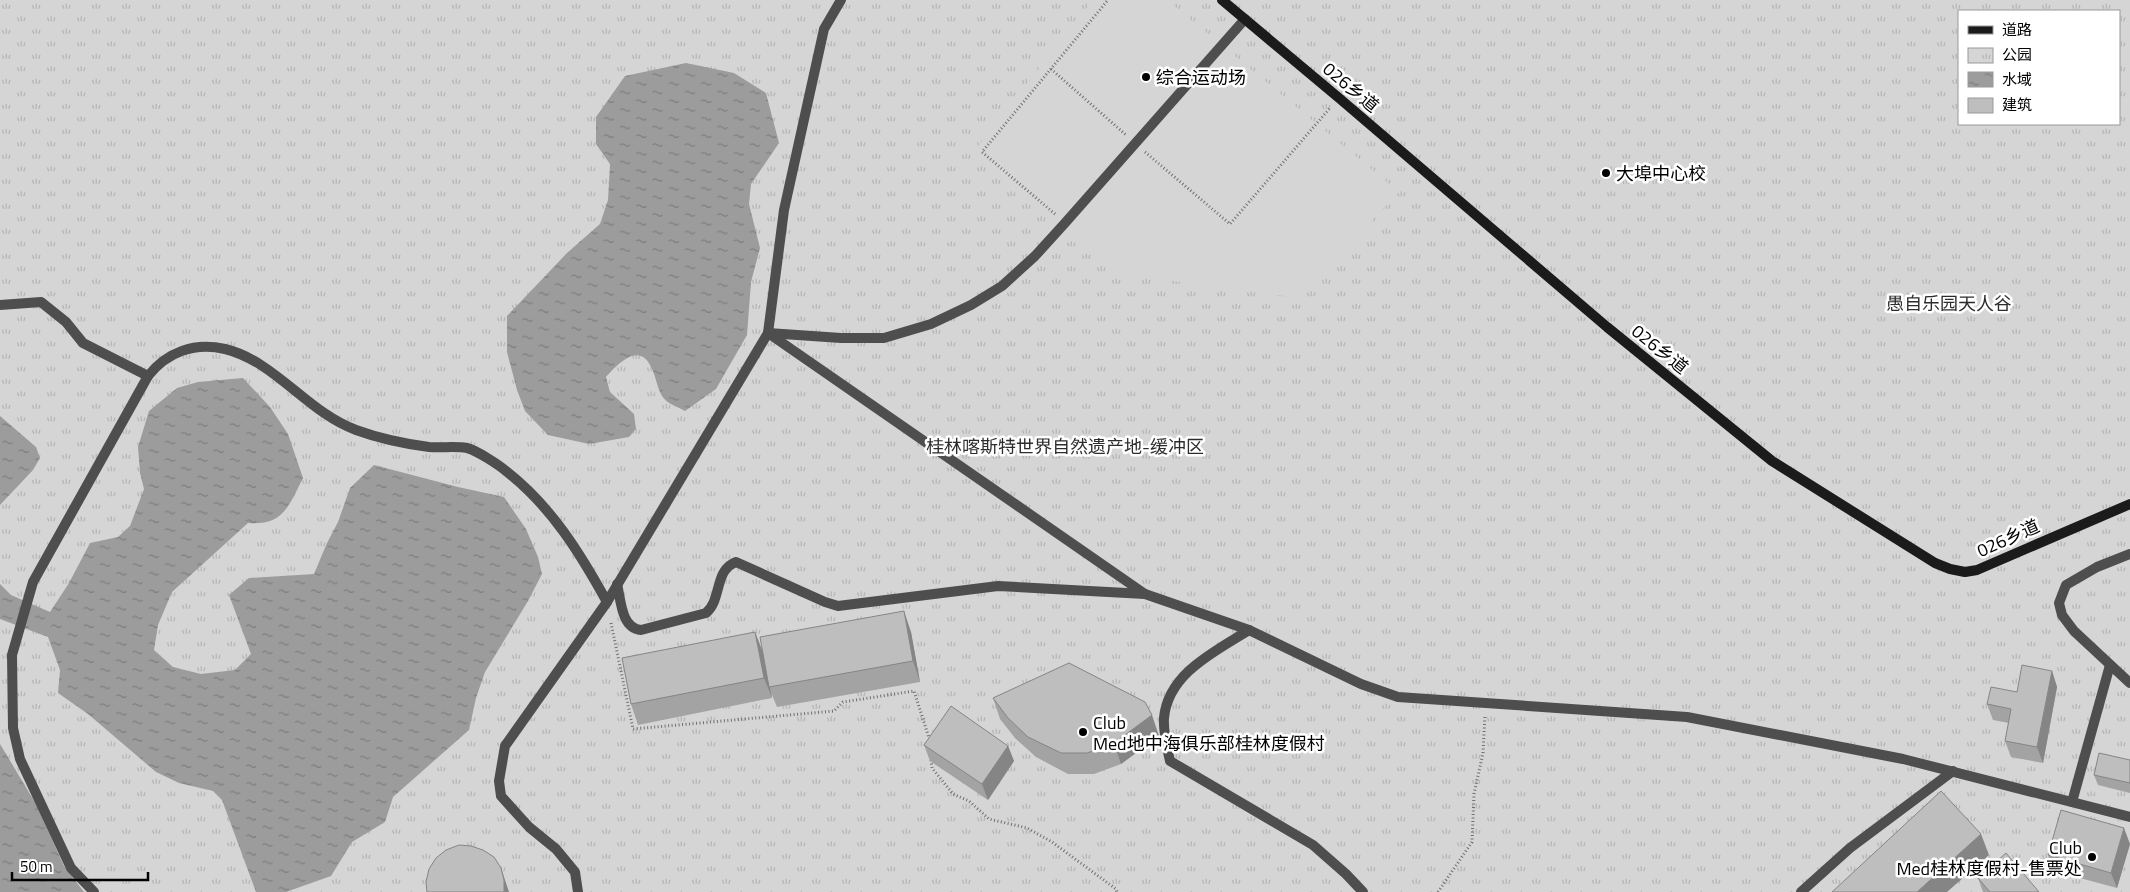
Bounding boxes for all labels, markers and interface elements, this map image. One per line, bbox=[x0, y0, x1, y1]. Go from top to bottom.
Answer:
legend bbox=[1958, 10, 2120, 125]
text: 道路 bbox=[2002, 18, 2032, 41]
text: 公园 bbox=[2002, 43, 2032, 66]
street label: 026乡道 bbox=[1317, 55, 1385, 119]
place label: 综合运动场 bbox=[1156, 64, 1246, 91]
text: 水域 bbox=[2002, 68, 2032, 91]
marker: 综合运动场 bbox=[1140, 71, 1152, 83]
text: 建筑 bbox=[2002, 93, 2032, 116]
place label: 大埠中心校 bbox=[1616, 160, 1706, 187]
marker: 大埠中心校 bbox=[1600, 167, 1612, 179]
park label: 愚自乐园天人谷 bbox=[1886, 290, 2012, 317]
street label: 026乡道 bbox=[1626, 318, 1694, 380]
park label: 桂林喀斯特世界自然遗产地-缓冲区 bbox=[926, 433, 1204, 460]
street label: 026乡道 bbox=[1972, 512, 2044, 564]
place label: Club Med地中海俱乐部桂林度假村 bbox=[1093, 709, 1325, 757]
marker: Club Med地中海俱乐部桂林度假村 bbox=[1077, 726, 1089, 738]
place label: Club Med桂林度假村-售票处 bbox=[1896, 834, 2082, 882]
scale bar bbox=[12, 850, 149, 882]
marker: Club Med桂林度假村-售票处 bbox=[2086, 851, 2098, 863]
text: 50 m bbox=[20, 855, 53, 878]

